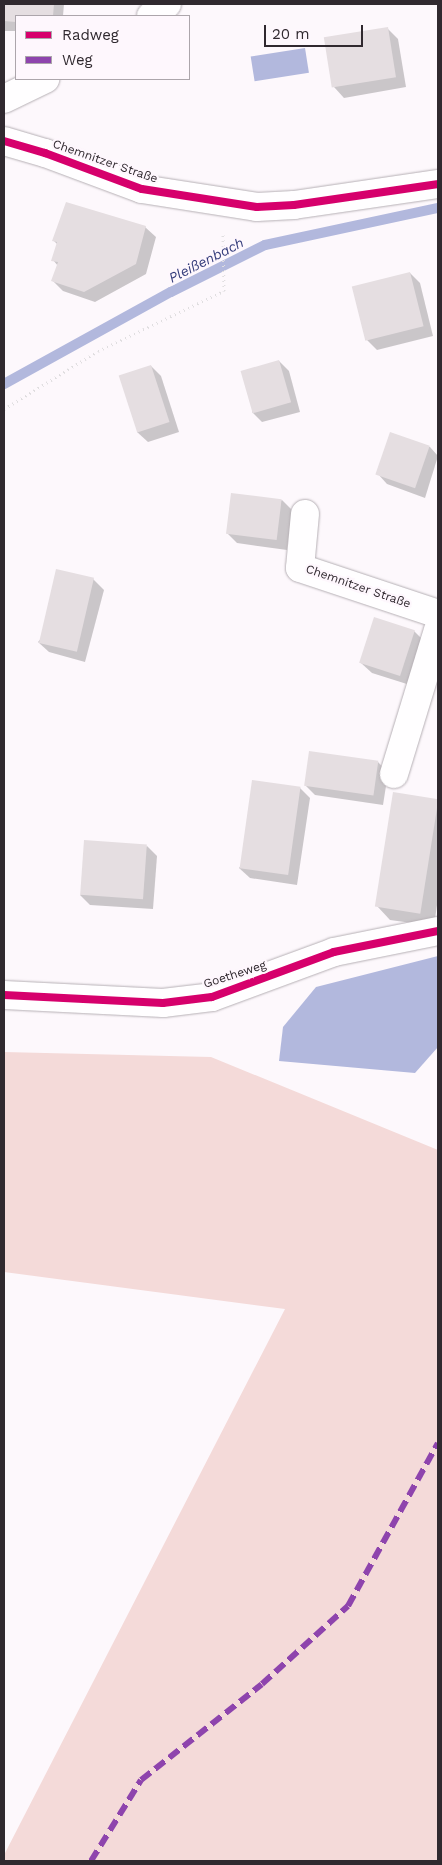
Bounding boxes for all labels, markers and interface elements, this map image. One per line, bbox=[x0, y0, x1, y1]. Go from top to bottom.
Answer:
legend bbox=[15, 15, 190, 80]
scale bar bbox=[267, 15, 366, 47]
text: 20 m bbox=[272, 25, 310, 43]
text: Radweg bbox=[62, 26, 119, 44]
text: Weg bbox=[62, 51, 93, 69]
street label: Chemnitzer Straße bbox=[50, 137, 160, 187]
water label: Pleißenbach bbox=[166, 234, 246, 286]
street label: Chemnitzer Straße bbox=[303, 562, 413, 612]
street label: Goetheweg bbox=[202, 958, 268, 992]

